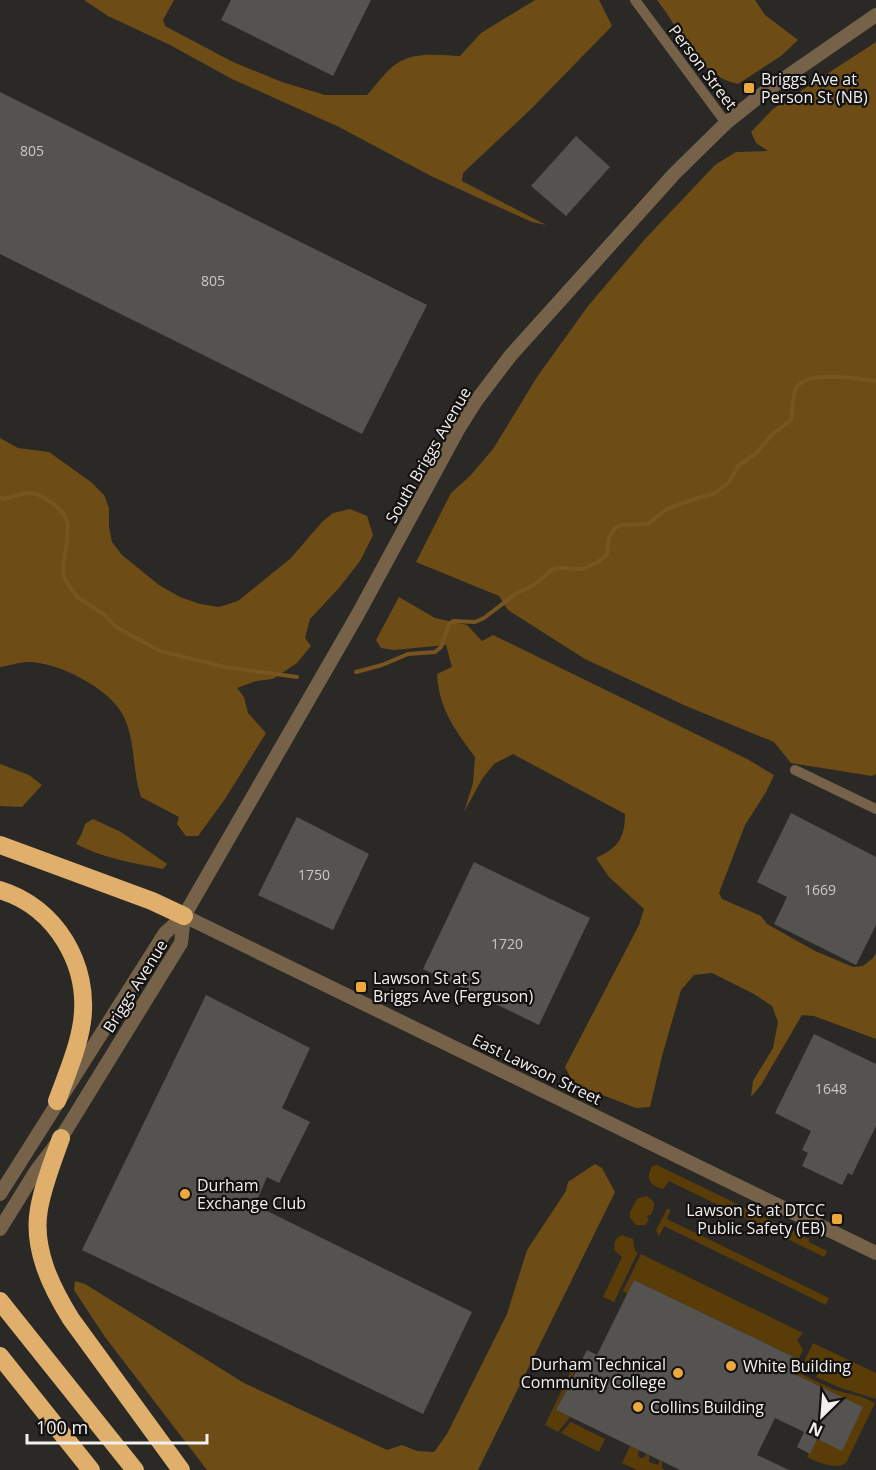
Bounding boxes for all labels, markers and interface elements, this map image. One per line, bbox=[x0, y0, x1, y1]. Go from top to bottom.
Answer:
street label: Person Street bbox=[664, 20, 742, 114]
place label: Briggs Ave at Person St (NB) bbox=[761, 68, 868, 108]
marker: Briggs Ave at Person St (NB) bbox=[742, 81, 756, 95]
house number: 805 bbox=[20, 141, 44, 160]
house number: 805 bbox=[201, 271, 225, 290]
street label: South Briggs Avenue bbox=[380, 383, 476, 527]
house number: 1750 bbox=[298, 865, 330, 884]
house number: 1669 bbox=[804, 880, 836, 899]
house number: 1720 bbox=[491, 934, 523, 953]
street label: Briggs Avenue bbox=[98, 935, 172, 1037]
place label: Lawson St at S Briggs Ave (Ferguson) bbox=[373, 967, 533, 1007]
marker: Lawson St at S Briggs Ave (Ferguson) bbox=[354, 980, 368, 994]
street label: East Lawson Street bbox=[469, 1028, 605, 1110]
house number: 1648 bbox=[815, 1079, 847, 1098]
place label: Durham Exchange Club bbox=[197, 1174, 306, 1214]
marker: Durham Exchange Club bbox=[178, 1187, 192, 1201]
place label: Lawson St at DTCC Public Safety (EB) bbox=[686, 1199, 825, 1239]
marker: Lawson St at DTCC Public Safety (EB) bbox=[830, 1212, 844, 1226]
place label: Durham Technical Community College bbox=[521, 1353, 666, 1393]
place label: White Building bbox=[743, 1355, 851, 1377]
marker: White Building bbox=[724, 1359, 738, 1373]
marker: Durham Technical Community College bbox=[671, 1366, 685, 1380]
north arrow bbox=[792, 1386, 852, 1446]
place label: Collins Building bbox=[650, 1396, 764, 1418]
marker: Collins Building bbox=[631, 1400, 645, 1414]
scale bar bbox=[27, 1407, 207, 1445]
text: 100 m bbox=[36, 1415, 88, 1439]
text: N bbox=[805, 1417, 826, 1442]

